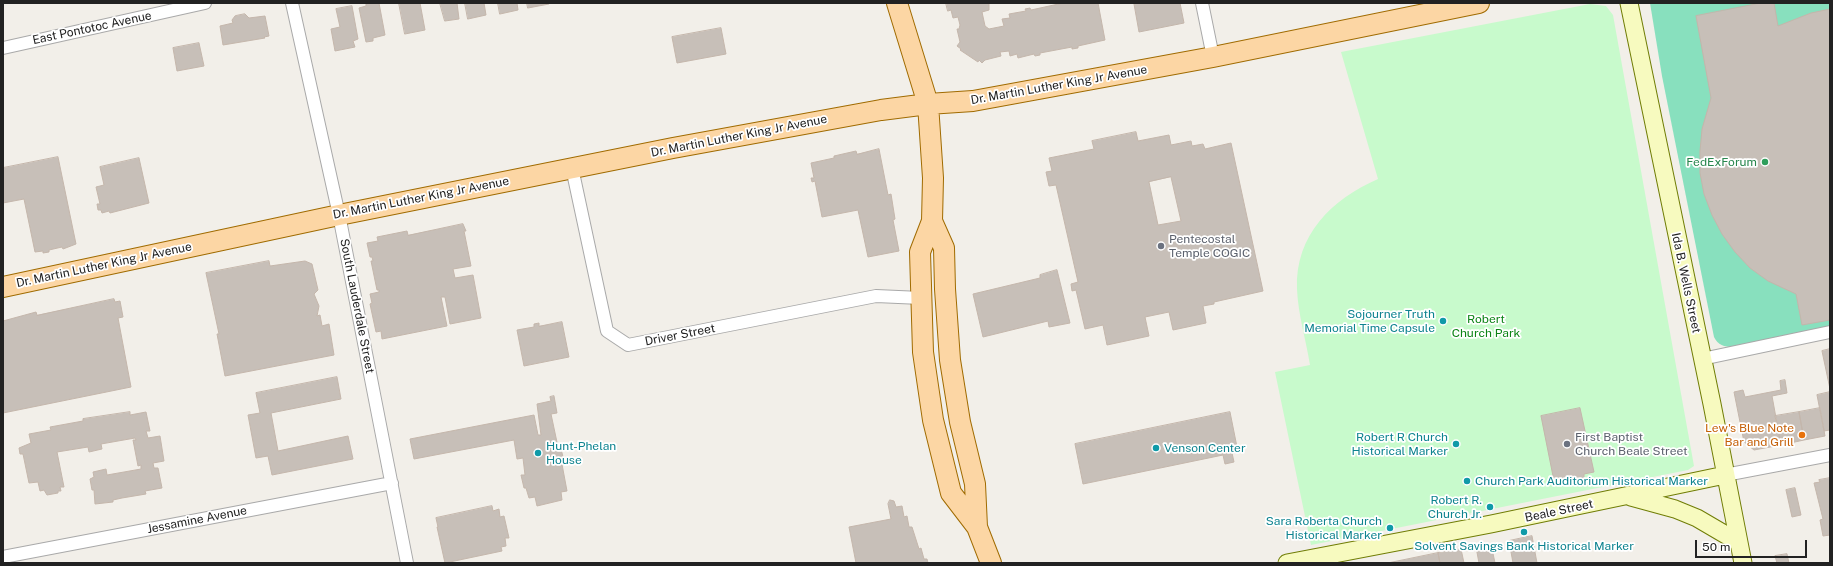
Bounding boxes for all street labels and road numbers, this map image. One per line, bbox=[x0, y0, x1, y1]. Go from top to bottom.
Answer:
street label: East Pontotoc Avenue bbox=[31, 8, 153, 48]
street label: Dr. Martin Luther King Jr Avenue bbox=[970, 62, 1148, 108]
street label: Dr. Martin Luther King Jr Avenue bbox=[650, 112, 828, 160]
street label: Dr. Martin Luther King Jr Avenue bbox=[332, 174, 510, 222]
street label: Ida B. Wells Street bbox=[1668, 231, 1704, 335]
street label: South Lauderdale Street bbox=[337, 237, 377, 375]
street label: Dr. Martin Luther King Jr Avenue bbox=[15, 239, 193, 291]
street label: Driver Street bbox=[644, 321, 716, 349]
street label: Beale Street bbox=[1523, 497, 1595, 525]
street label: Jessamine Avenue bbox=[146, 503, 248, 537]

